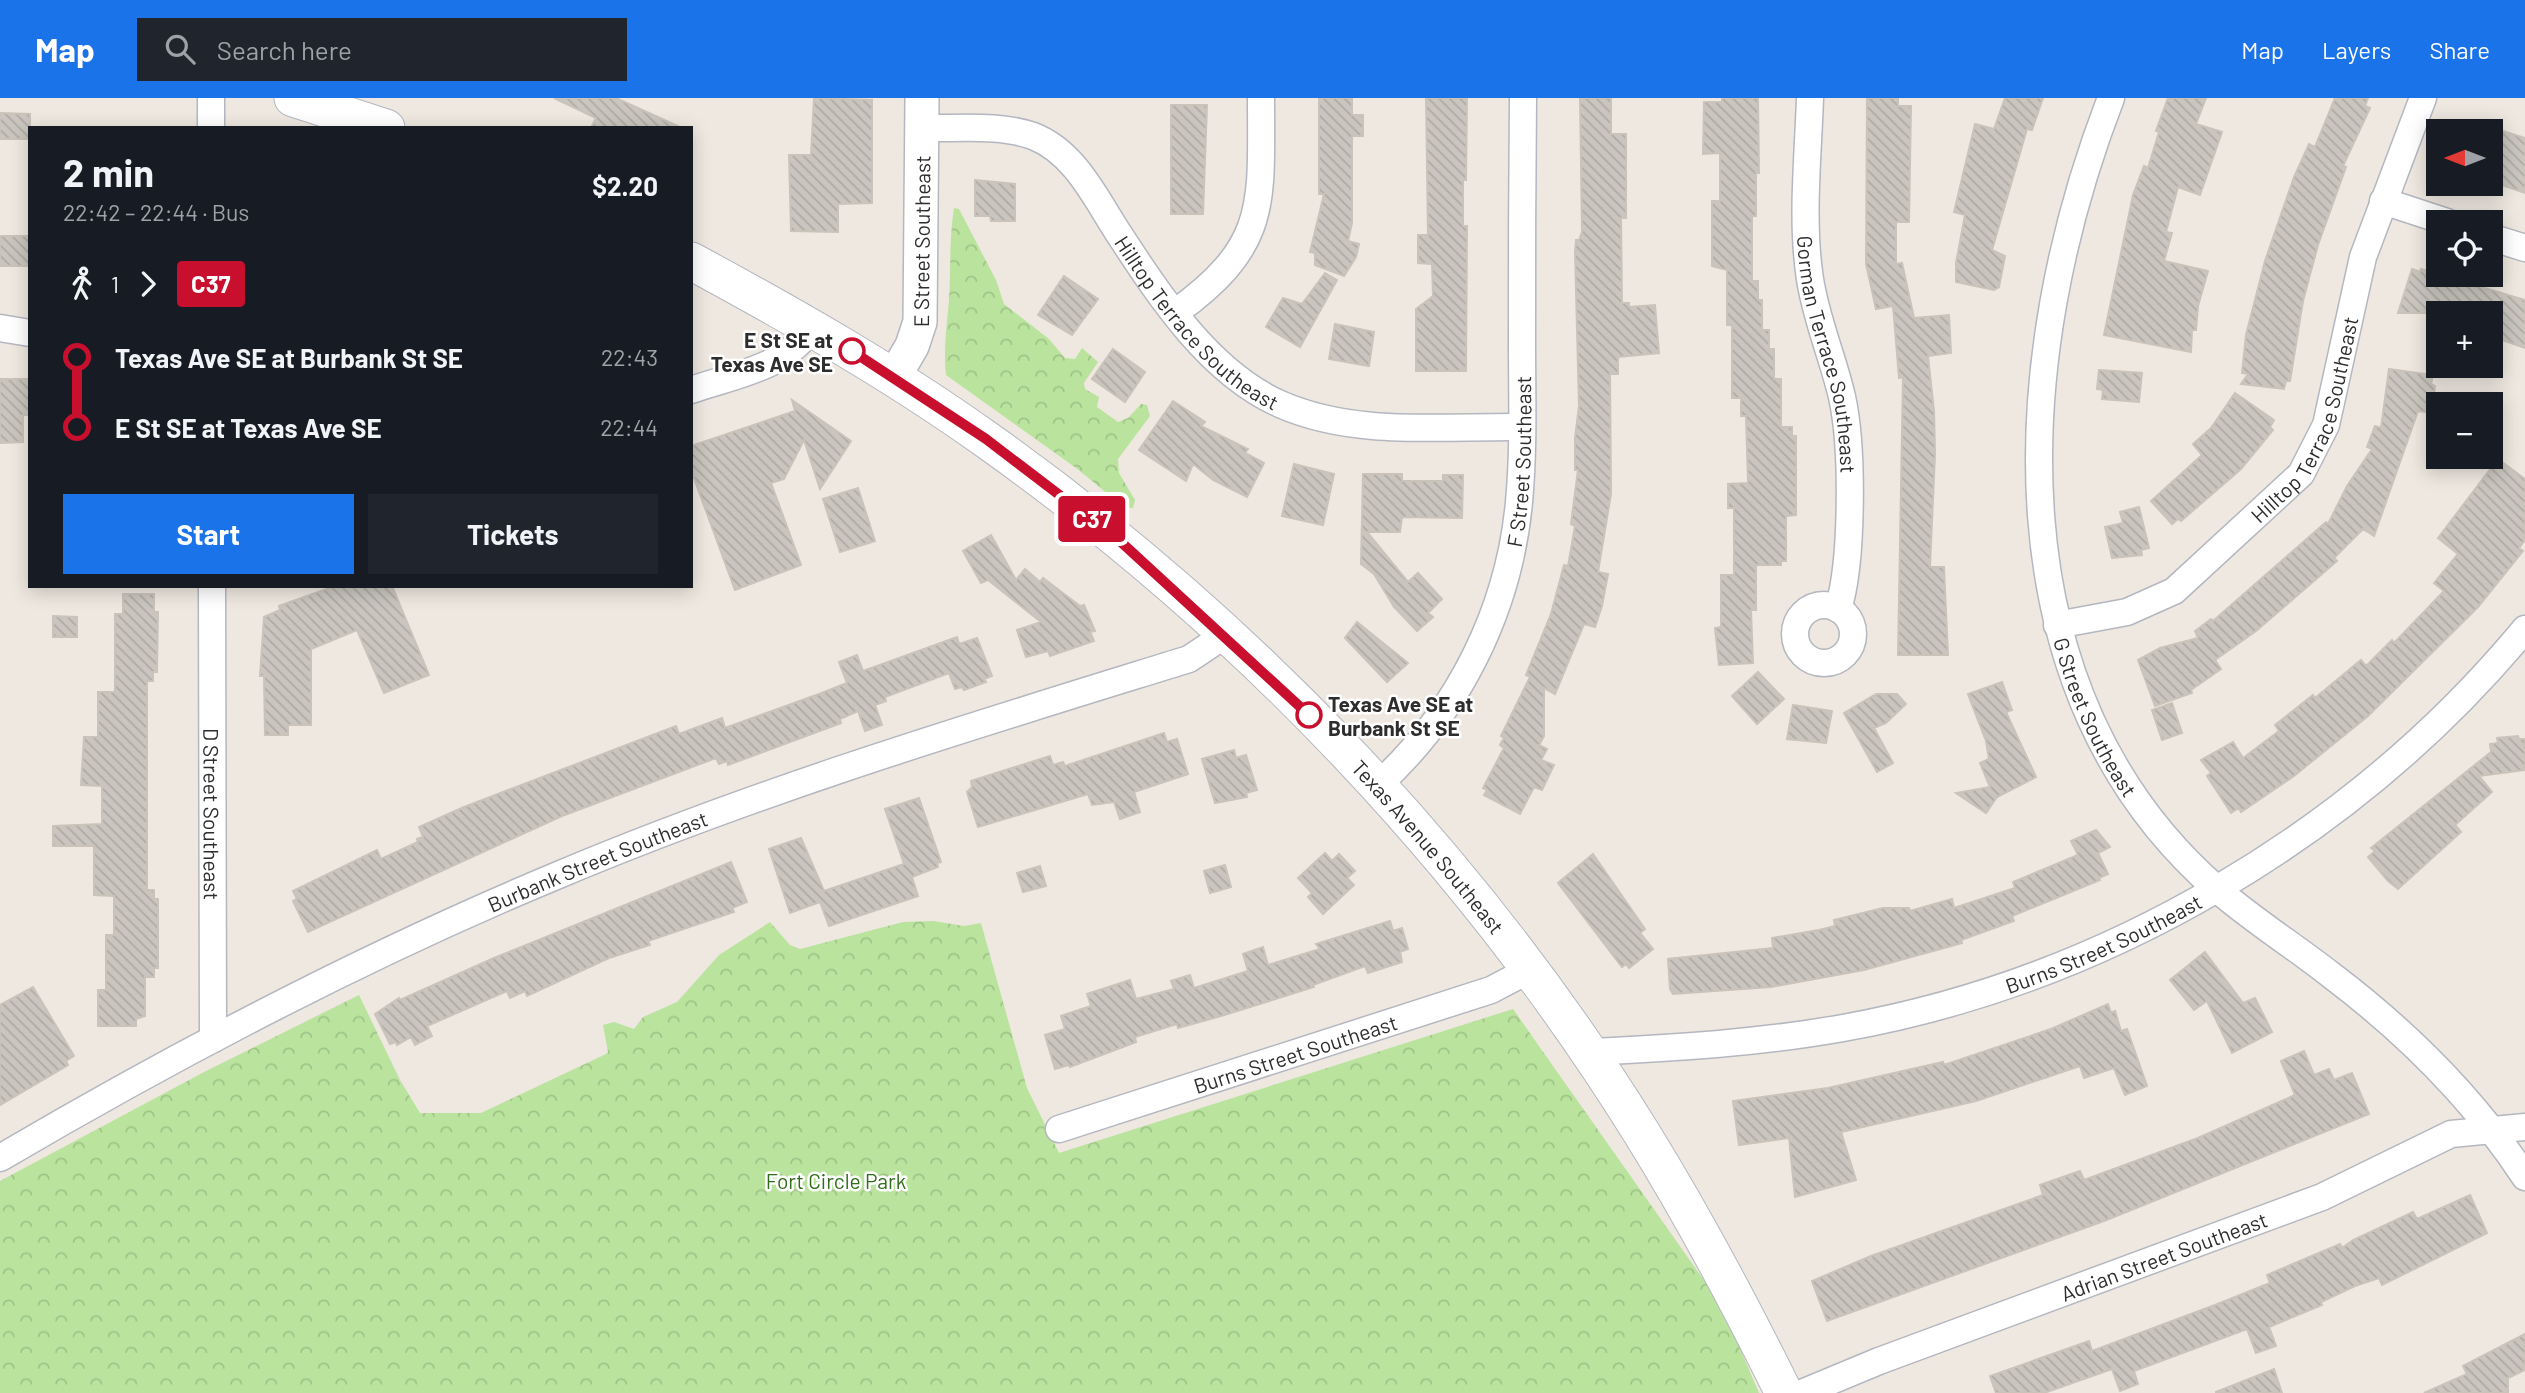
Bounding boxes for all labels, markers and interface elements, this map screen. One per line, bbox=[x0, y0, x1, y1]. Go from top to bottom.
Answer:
search box bbox=[137, 18, 627, 81]
text: Map bbox=[35, 29, 95, 69]
icon: search bbox=[161, 30, 199, 68]
text: Search here bbox=[217, 34, 352, 65]
text: Map bbox=[2241, 35, 2284, 64]
text: Layers bbox=[2322, 35, 2391, 64]
text: Share bbox=[2429, 35, 2490, 64]
north arrow bbox=[2426, 119, 2502, 196]
map controls bbox=[2426, 119, 2503, 469]
text: 2 min bbox=[63, 149, 154, 195]
street label: E Street Southeast bbox=[907, 155, 934, 327]
text: $2.20 bbox=[592, 170, 658, 201]
text: 22:42 – 22:44 · Bus bbox=[63, 198, 249, 226]
button: locate bbox=[2426, 210, 2503, 287]
street label: Hilltop Terrace Southeast bbox=[1111, 230, 1283, 414]
street label: Gorman Terrace Southeast bbox=[1793, 235, 1862, 474]
icon: walk bbox=[63, 265, 101, 303]
icon: forward bbox=[129, 265, 167, 303]
text: C37 bbox=[191, 269, 231, 298]
text: 1 bbox=[111, 270, 119, 298]
button: + bbox=[2426, 301, 2503, 378]
street label: Hilltop Terrace Southeast bbox=[2245, 314, 2362, 527]
place label: E St SE at Texas Ave SE bbox=[711, 327, 833, 376]
marker: E St SE at Texas Ave SE bbox=[839, 338, 865, 364]
text: Texas Ave SE at Burbank St SE bbox=[115, 342, 463, 373]
text: 22:43 bbox=[601, 343, 658, 371]
street label: F Street Southeast bbox=[1500, 376, 1535, 549]
button: − bbox=[2426, 392, 2503, 469]
text: E St SE at Texas Ave SE bbox=[115, 412, 382, 443]
text: 22:44 bbox=[600, 413, 658, 441]
button: Start bbox=[63, 494, 354, 574]
button: Tickets bbox=[368, 494, 658, 574]
line badge: C37 bbox=[1052, 496, 1132, 542]
text: C37 bbox=[1072, 504, 1112, 533]
street label: G Street Southeast bbox=[2050, 634, 2143, 801]
place label: Texas Ave SE at Burbank St SE bbox=[1328, 691, 1473, 740]
marker: Texas Ave SE at Burbank St SE bbox=[1296, 702, 1322, 728]
street label: D Street Southeast bbox=[200, 728, 225, 900]
street label: Texas Avenue Southeast bbox=[1347, 754, 1510, 938]
street label: Burbank Street Southeast bbox=[484, 805, 711, 916]
street label: Burns Street Southeast bbox=[2002, 888, 2206, 997]
street label: Burns Street Southeast bbox=[1190, 1009, 1400, 1097]
park label: Fort Circle Park bbox=[766, 1168, 906, 1193]
street label: Adrian Street Southeast bbox=[2057, 1206, 2270, 1305]

